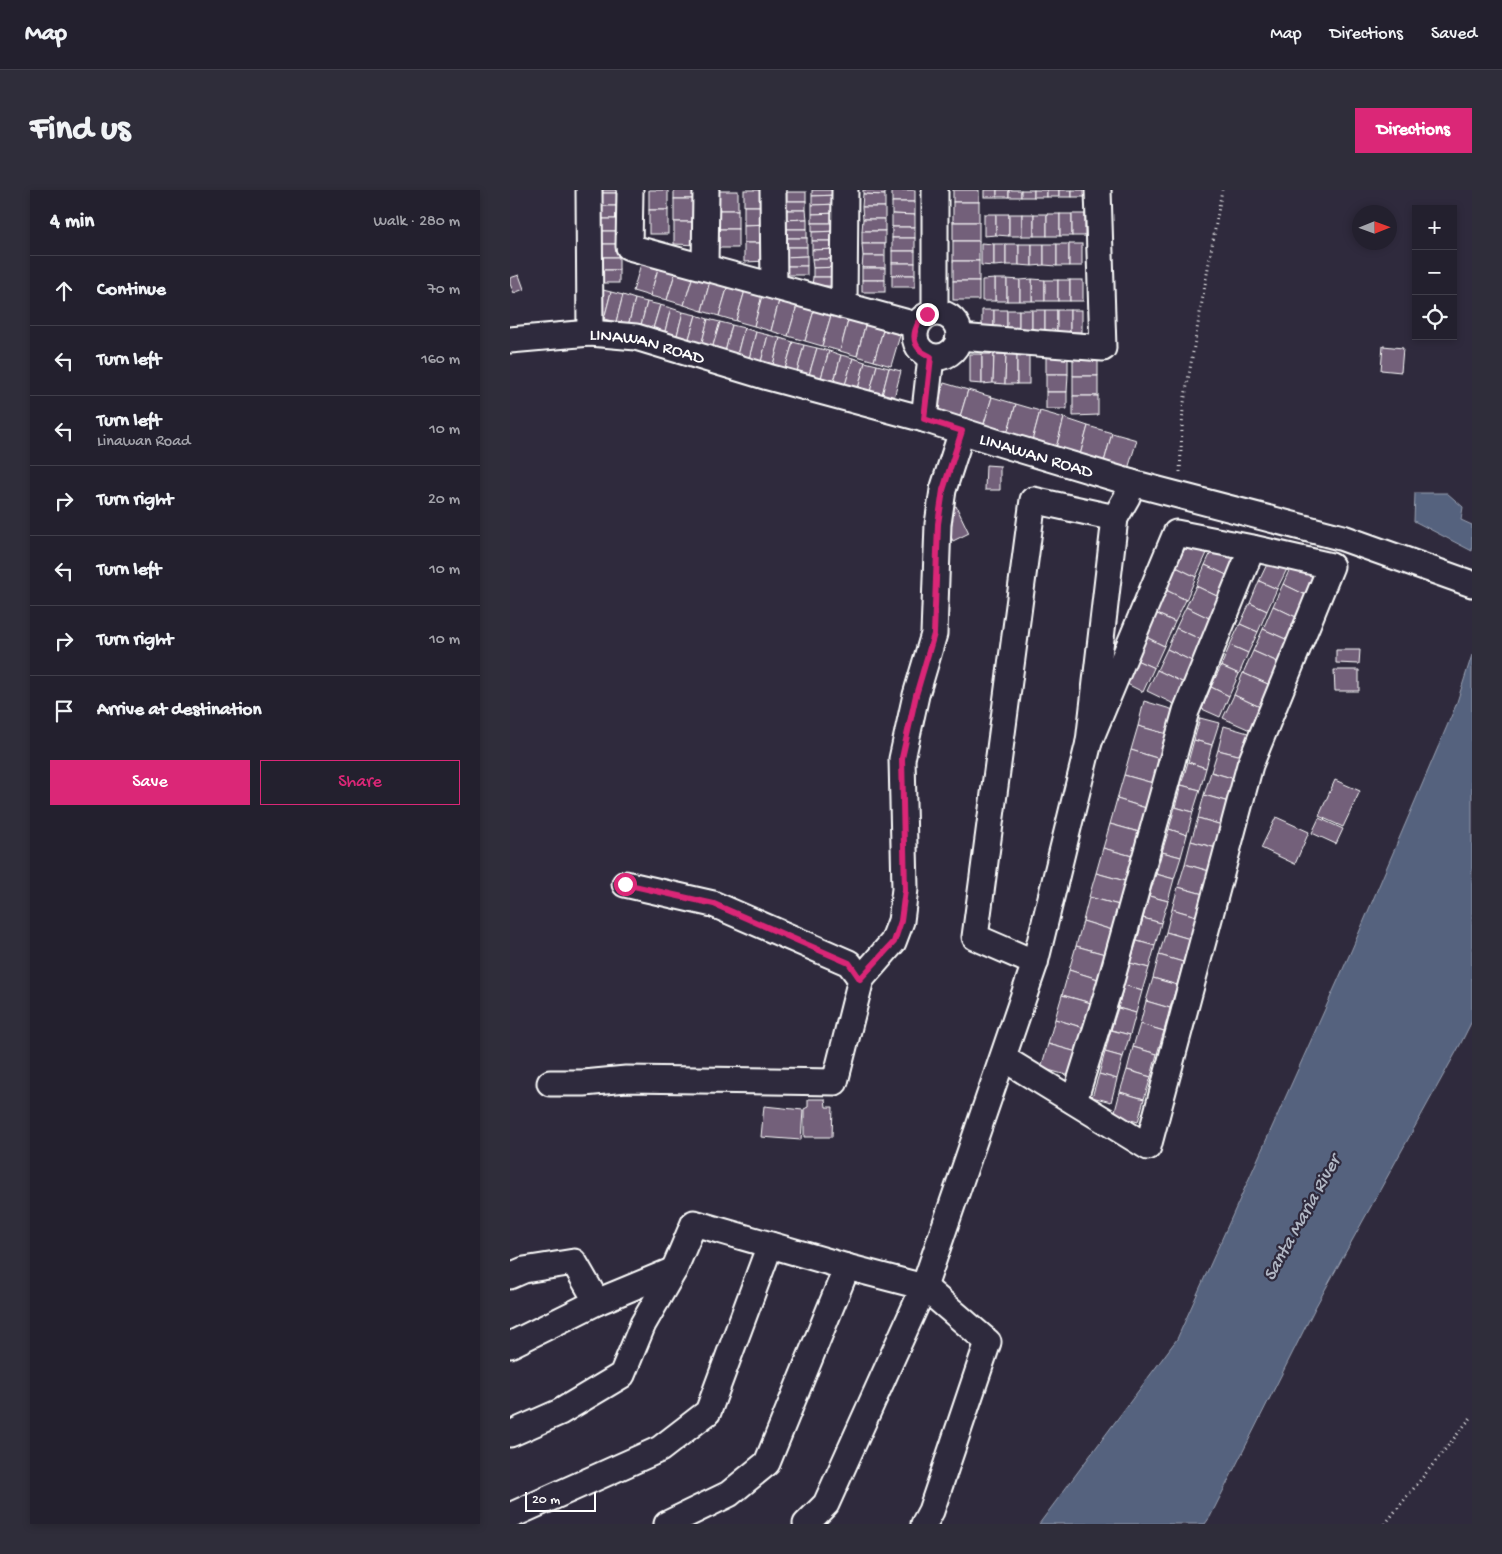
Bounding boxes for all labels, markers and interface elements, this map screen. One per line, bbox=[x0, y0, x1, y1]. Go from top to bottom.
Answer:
text: Map bbox=[25, 20, 67, 49]
text: Map bbox=[1270, 24, 1302, 45]
text: Directions bbox=[1330, 24, 1403, 45]
text: Saved bbox=[1431, 24, 1477, 45]
button: Directions bbox=[1355, 108, 1472, 153]
text: Find us bbox=[30, 110, 130, 151]
north arrow bbox=[1352, 205, 1397, 250]
map controls bbox=[1412, 205, 1457, 340]
button: + bbox=[1412, 205, 1457, 250]
text: 4 min bbox=[50, 210, 94, 235]
text: Walk · 280 m bbox=[373, 213, 460, 232]
button: − bbox=[1412, 250, 1457, 295]
icon: ahead bbox=[50, 277, 78, 305]
text: Continue bbox=[97, 279, 166, 302]
text: 70 m bbox=[427, 281, 460, 300]
button: locate bbox=[1412, 295, 1457, 340]
route end bbox=[916, 303, 939, 326]
street label: LINAWAN ROAD bbox=[589, 325, 707, 370]
icon: left bbox=[50, 347, 78, 375]
text: Turn left bbox=[97, 349, 161, 372]
text: 160 m bbox=[421, 351, 460, 370]
text: Turn left bbox=[97, 410, 161, 433]
icon: left bbox=[50, 417, 78, 445]
text: 10 m bbox=[429, 421, 460, 440]
street label: LINAWAN ROAD bbox=[976, 429, 1096, 484]
text: Linawan Road bbox=[97, 433, 190, 452]
icon: right bbox=[50, 487, 78, 515]
text: Turn right bbox=[97, 489, 173, 512]
text: 20 m bbox=[428, 491, 460, 510]
icon: left bbox=[50, 557, 78, 585]
text: Turn left bbox=[97, 559, 161, 582]
text: 10 m bbox=[429, 561, 460, 580]
icon: right bbox=[50, 627, 78, 655]
text: Turn right bbox=[97, 629, 173, 652]
text: 10 m bbox=[429, 631, 460, 650]
icon: arrive bbox=[50, 697, 78, 725]
text: Arrive at destination bbox=[97, 699, 261, 722]
button: Save bbox=[50, 760, 250, 805]
button: Share bbox=[260, 760, 460, 805]
route start bbox=[614, 873, 637, 896]
water label: Santa Maria River bbox=[1259, 1148, 1349, 1285]
scale bar bbox=[525, 1489, 596, 1512]
text: 20 m bbox=[532, 1492, 560, 1509]

